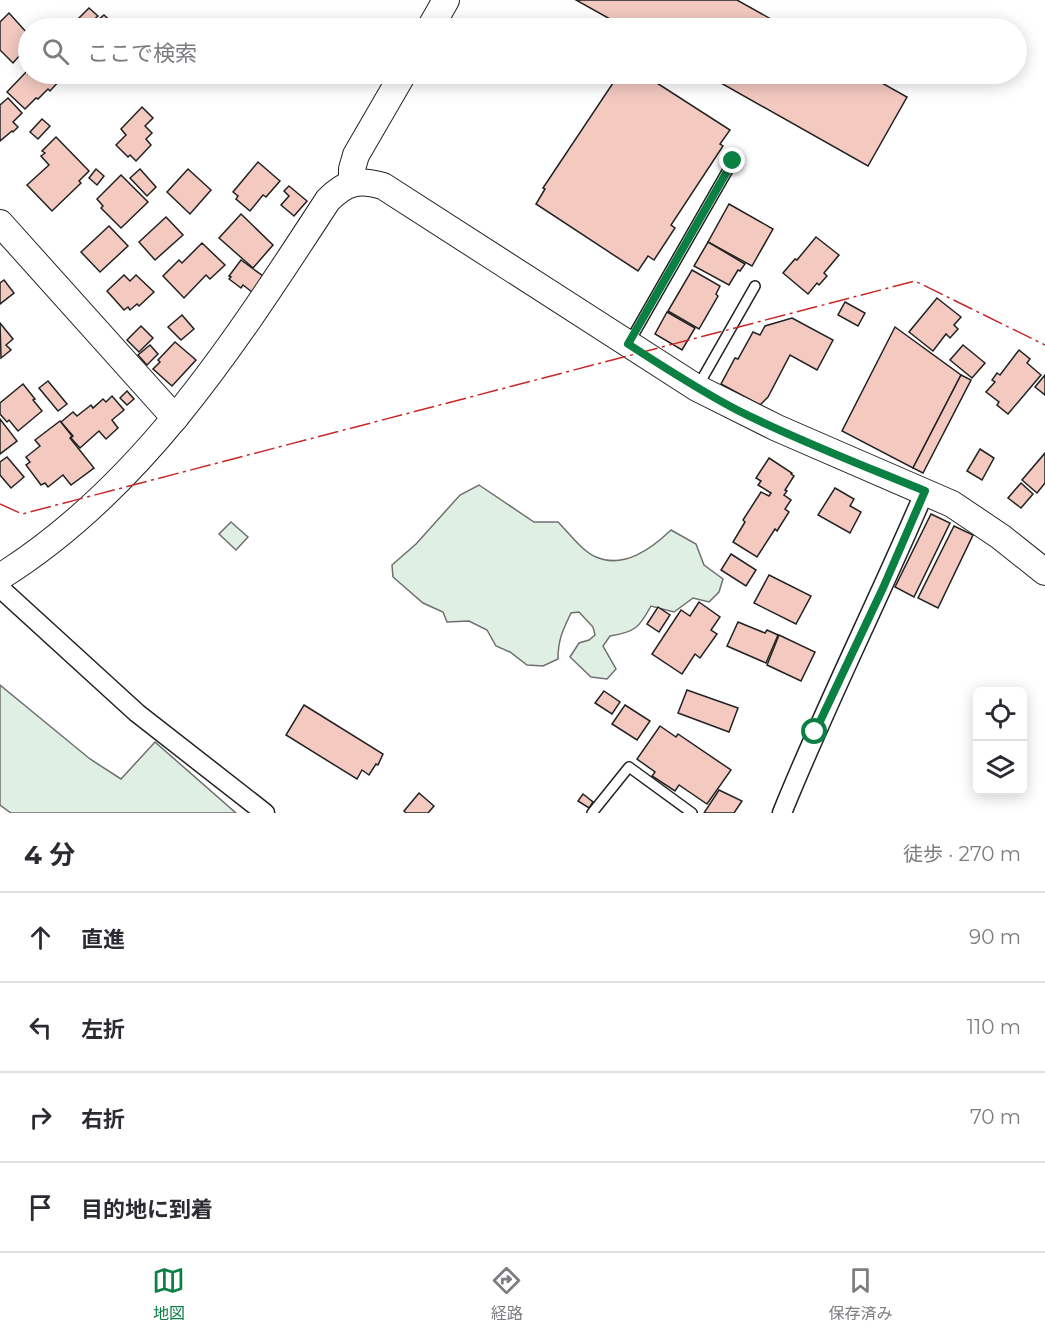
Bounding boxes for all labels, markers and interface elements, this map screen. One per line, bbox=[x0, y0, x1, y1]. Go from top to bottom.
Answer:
search box bbox=[18, 18, 1027, 84]
icon: search bbox=[39, 35, 72, 68]
text: ここで検索 bbox=[87, 40, 197, 67]
route end bbox=[719, 147, 745, 173]
map controls bbox=[973, 687, 1027, 795]
button: locate bbox=[973, 687, 1027, 741]
route start bbox=[801, 718, 827, 744]
button: layers bbox=[973, 741, 1027, 795]
text: 4 分 bbox=[24, 839, 75, 871]
text: 徒歩 · 270 m bbox=[903, 842, 1021, 866]
icon: ahead bbox=[24, 921, 57, 954]
text: 90 m bbox=[969, 925, 1021, 949]
text: 直進 bbox=[81, 926, 125, 953]
icon: left bbox=[24, 1011, 57, 1044]
text: 110 m bbox=[967, 1015, 1021, 1039]
text: 左折 bbox=[81, 1016, 125, 1043]
icon: right bbox=[24, 1101, 57, 1134]
text: 70 m bbox=[970, 1105, 1021, 1129]
text: 右折 bbox=[81, 1106, 125, 1133]
icon: arrive bbox=[24, 1191, 57, 1224]
text: 目的地に到着 bbox=[81, 1196, 213, 1223]
tab: 地図 bbox=[152, 1264, 185, 1324]
tab: 経路 bbox=[490, 1264, 523, 1324]
tab: 保存済み bbox=[828, 1264, 892, 1324]

